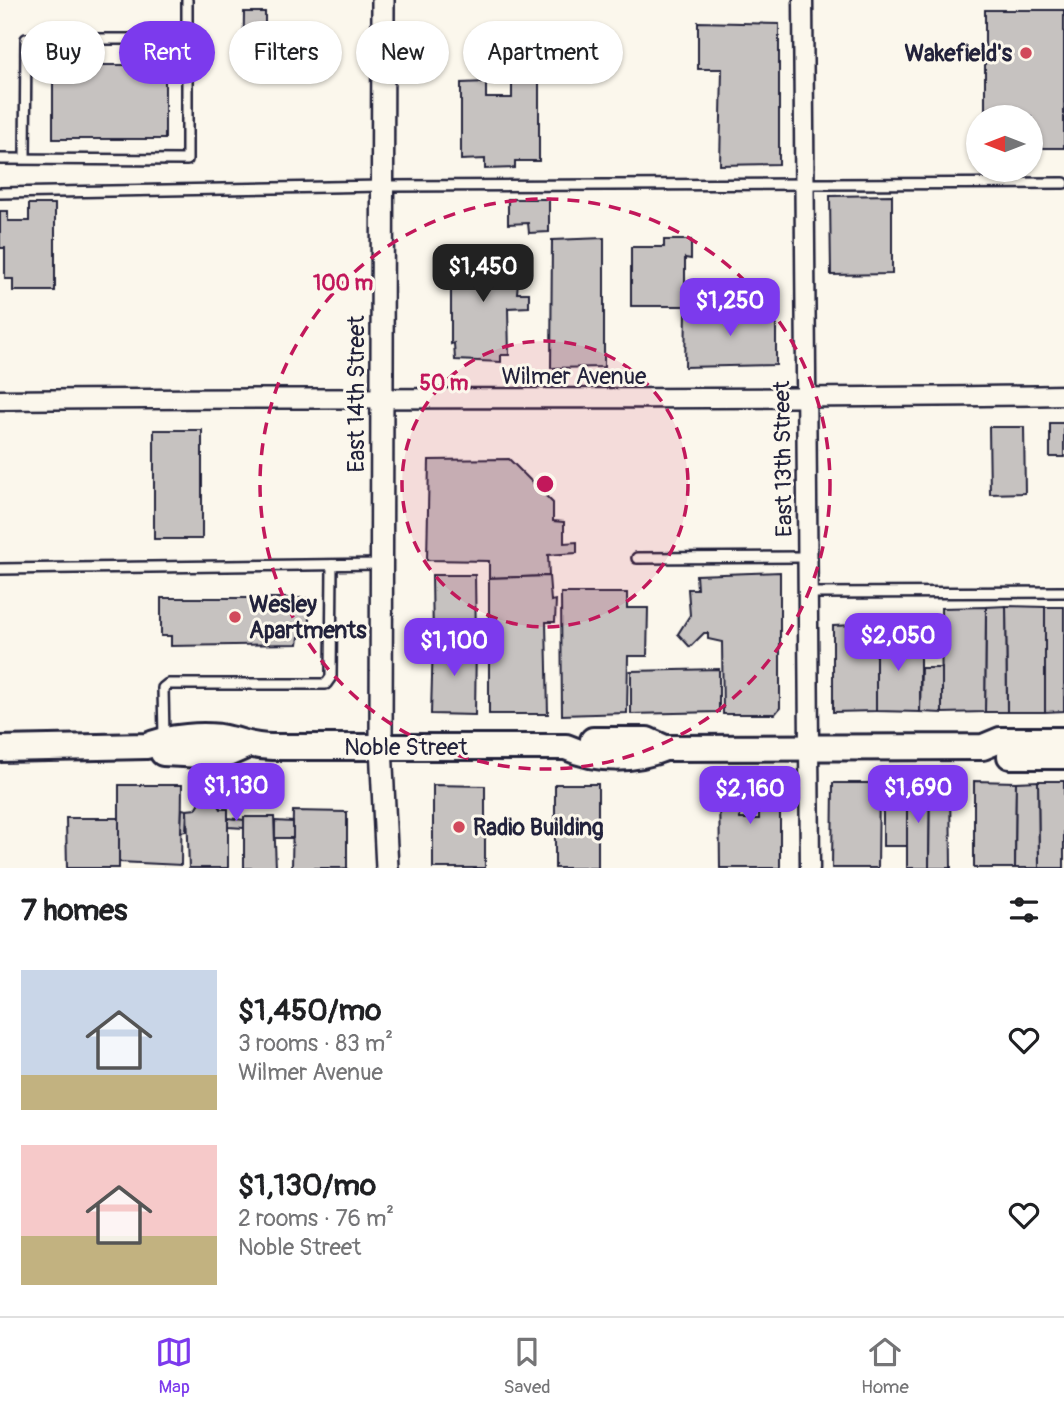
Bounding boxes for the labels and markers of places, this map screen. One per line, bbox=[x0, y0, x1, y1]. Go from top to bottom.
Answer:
place label: Wakefield's bbox=[904, 39, 1013, 68]
marker: Wakefield's bbox=[1018, 45, 1034, 61]
pin: $1,450 bbox=[426, 244, 540, 304]
pin: $1,250 bbox=[673, 278, 787, 338]
centre of rings bbox=[533, 472, 557, 496]
place label: Wesley Apartments bbox=[249, 590, 367, 645]
marker: Wesley Apartments bbox=[227, 609, 243, 625]
pin: $2,050 bbox=[841, 614, 955, 673]
pin: $1,100 bbox=[397, 618, 511, 678]
pin: $1,130 bbox=[179, 764, 293, 823]
pin: $2,160 bbox=[693, 766, 807, 826]
pin: $1,690 bbox=[861, 766, 975, 825]
place label: Radio Building bbox=[473, 813, 604, 842]
marker: Radio Building bbox=[451, 819, 467, 835]

